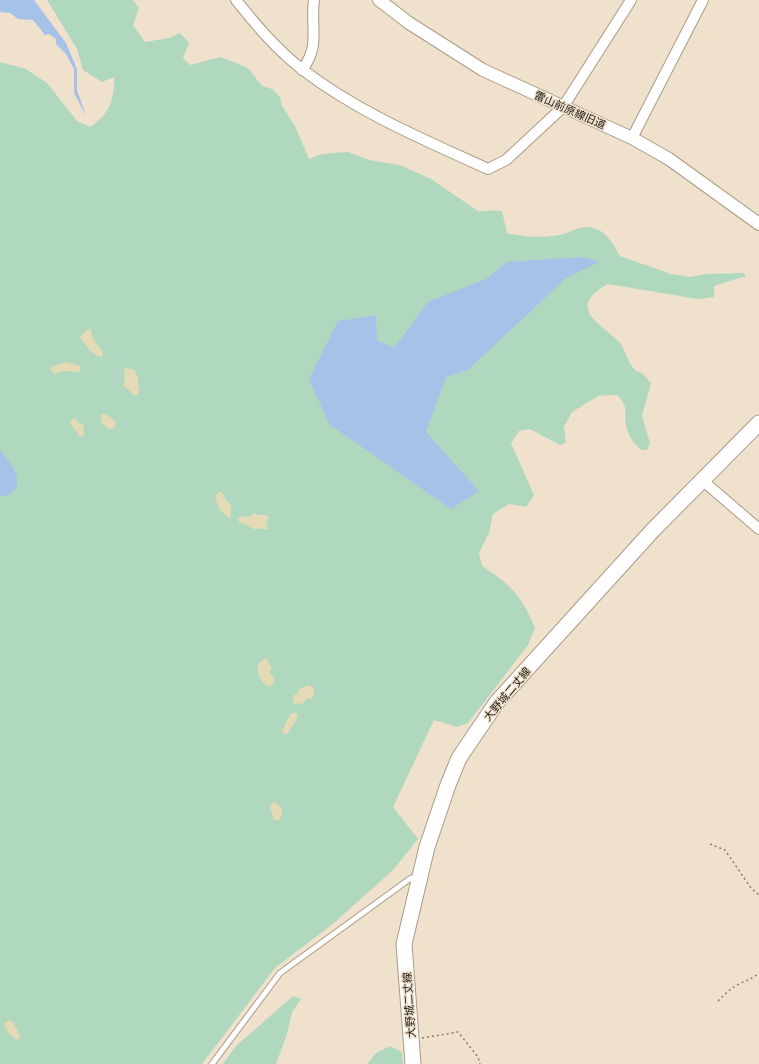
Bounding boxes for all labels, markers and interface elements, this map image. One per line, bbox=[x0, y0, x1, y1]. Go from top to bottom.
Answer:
street label: 雷山前原線旧道 bbox=[532, 89, 608, 132]
street label: 大野城二丈線 bbox=[481, 665, 534, 724]
street label: 大野城二丈線 bbox=[401, 972, 418, 1038]

